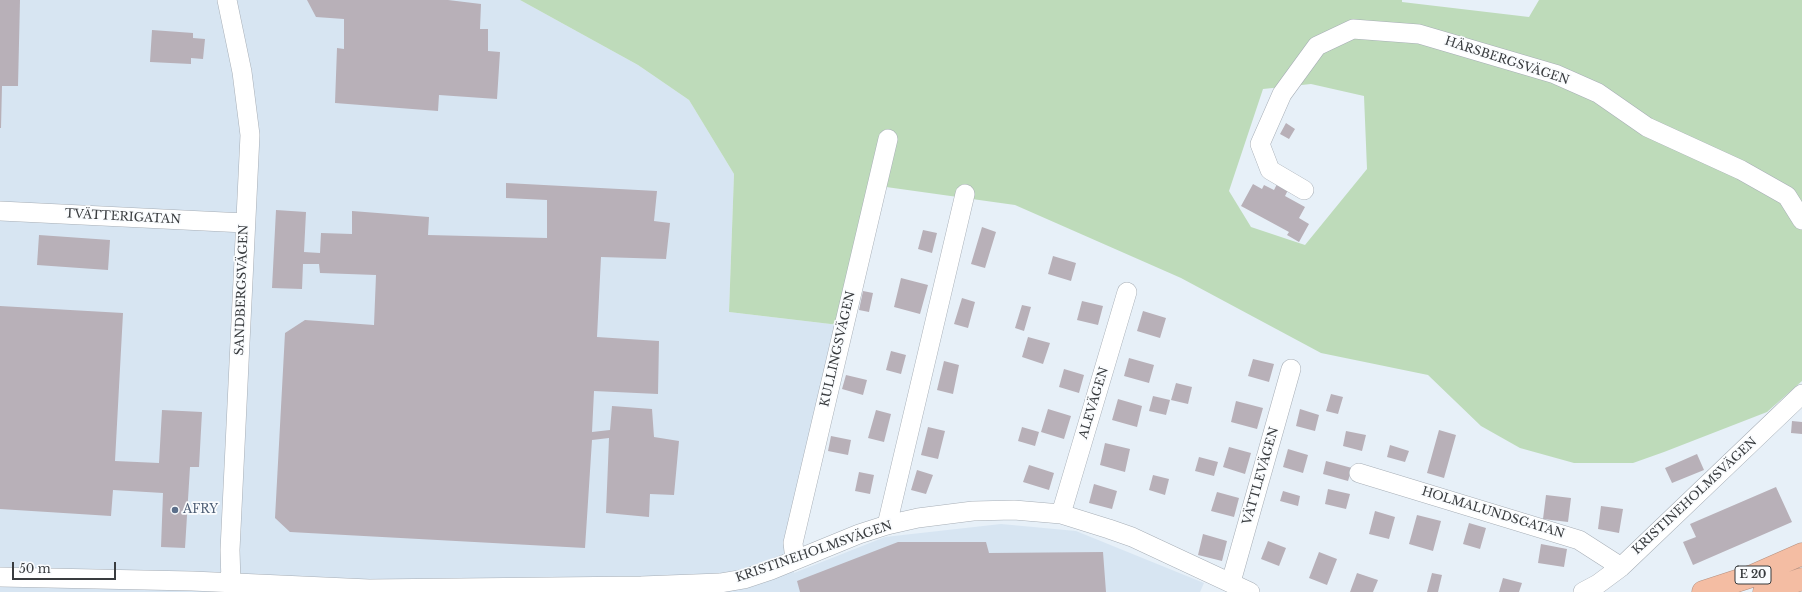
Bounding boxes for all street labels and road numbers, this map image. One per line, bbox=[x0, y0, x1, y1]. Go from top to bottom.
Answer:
street label: HÄRSBERGSVÄGEN bbox=[1443, 34, 1571, 88]
street label: TVÄTTERIGATAN bbox=[65, 207, 181, 227]
street label: SANDBERGSVÄGEN bbox=[233, 224, 251, 356]
street label: KULLINGSVÄGEN bbox=[818, 290, 858, 408]
street label: ALEVÄGEN bbox=[1076, 365, 1112, 441]
street label: VÄTTLEVÄGEN bbox=[1240, 425, 1282, 527]
street label: KRISTINEHOLMSVÄGEN bbox=[1630, 435, 1760, 557]
street label: HOLMALUNDSGATAN bbox=[1420, 484, 1566, 542]
street label: KRISTINEHOLMSVÄGEN bbox=[734, 518, 894, 586]
road number: E 20 bbox=[1735, 566, 1771, 584]

